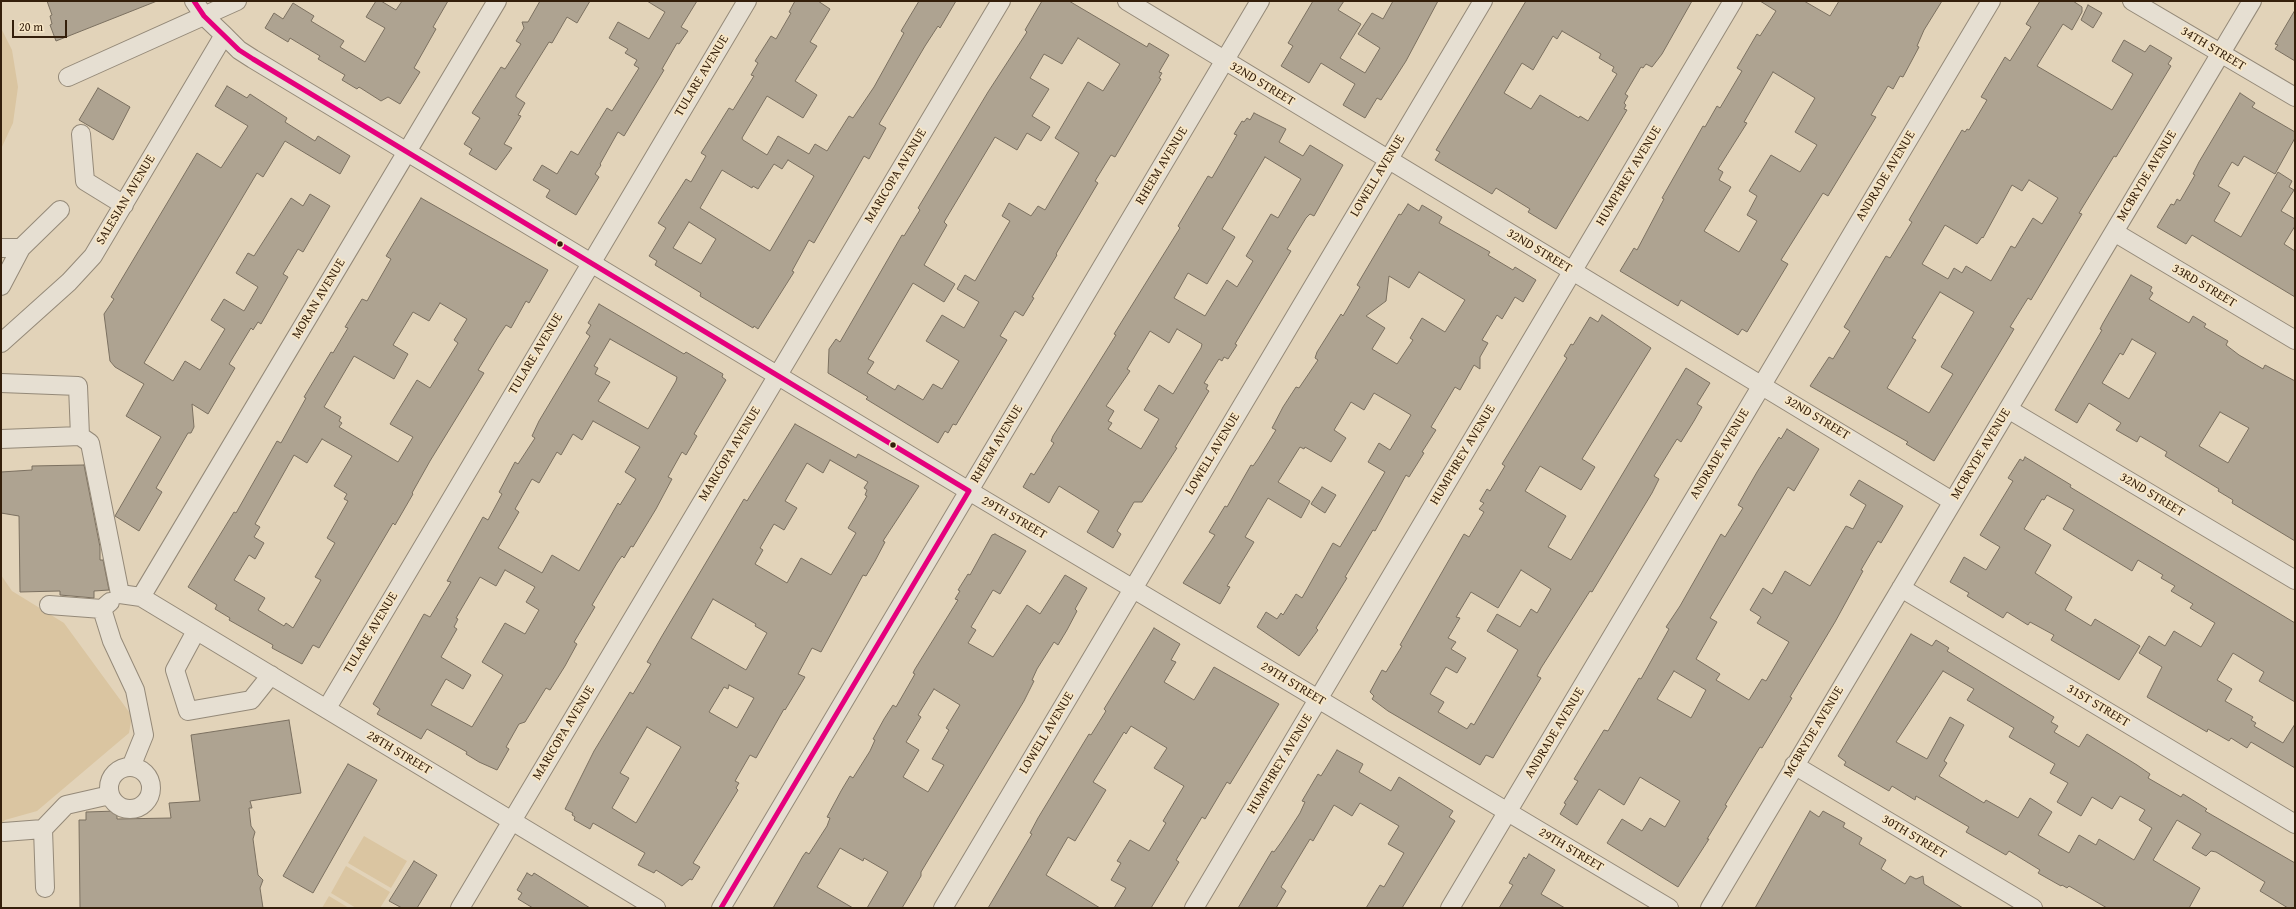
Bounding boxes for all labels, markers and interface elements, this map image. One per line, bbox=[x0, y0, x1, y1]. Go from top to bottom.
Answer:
scale bar bbox=[14, 12, 69, 38]
text: 20 m bbox=[19, 18, 43, 35]
street label: 34TH STREET bbox=[2178, 24, 2248, 74]
street label: TULARE AVENUE bbox=[671, 32, 733, 120]
street label: 32ND STREET bbox=[1227, 58, 1297, 110]
street label: HUMPHREY AVENUE bbox=[1593, 123, 1665, 229]
street label: RHEEM AVENUE bbox=[1133, 124, 1191, 208]
street label: MARICOPA AVENUE bbox=[862, 126, 930, 226]
street label: ANDRADE AVENUE bbox=[1853, 128, 1919, 224]
street label: MCBRYDE AVENUE bbox=[2114, 128, 2180, 224]
street label: LOWELL AVENUE bbox=[1347, 132, 1409, 220]
street label: SALESIAN AVENUE bbox=[93, 152, 159, 248]
street label: 32ND STREET bbox=[1504, 225, 1574, 277]
unlabelled marker bbox=[555, 239, 565, 249]
street label: MORAN AVENUE bbox=[289, 256, 349, 342]
street label: 33RD STREET bbox=[2169, 261, 2239, 311]
street label: TULARE AVENUE bbox=[505, 310, 567, 398]
street label: 32ND STREET bbox=[1782, 392, 1852, 444]
street label: RHEEM AVENUE bbox=[968, 402, 1026, 486]
street label: HUMPHREY AVENUE bbox=[1427, 402, 1499, 508]
street label: MARICOPA AVENUE bbox=[696, 404, 764, 504]
street label: ANDRADE AVENUE bbox=[1687, 406, 1753, 502]
street label: MCBRYDE AVENUE bbox=[1948, 406, 2014, 502]
street label: LOWELL AVENUE bbox=[1182, 410, 1244, 498]
unlabelled marker bbox=[888, 440, 898, 450]
street label: 32ND STREET bbox=[2117, 469, 2187, 521]
street label: 29TH STREET bbox=[979, 493, 1049, 543]
street label: TULARE AVENUE bbox=[340, 589, 402, 677]
street label: 29TH STREET bbox=[1258, 659, 1328, 709]
street label: 31ST STREET bbox=[2064, 681, 2132, 731]
street label: MARICOPA AVENUE bbox=[530, 683, 598, 783]
street label: MCBRYDE AVENUE bbox=[1781, 684, 1847, 780]
street label: ANDRADE AVENUE bbox=[1522, 685, 1588, 781]
street label: LOWELL AVENUE bbox=[1016, 689, 1078, 777]
street label: HUMPHREY AVENUE bbox=[1244, 711, 1316, 817]
street label: 28TH STREET bbox=[364, 728, 434, 778]
street label: 30TH STREET bbox=[1879, 812, 1949, 862]
street label: 29TH STREET bbox=[1536, 825, 1606, 875]

